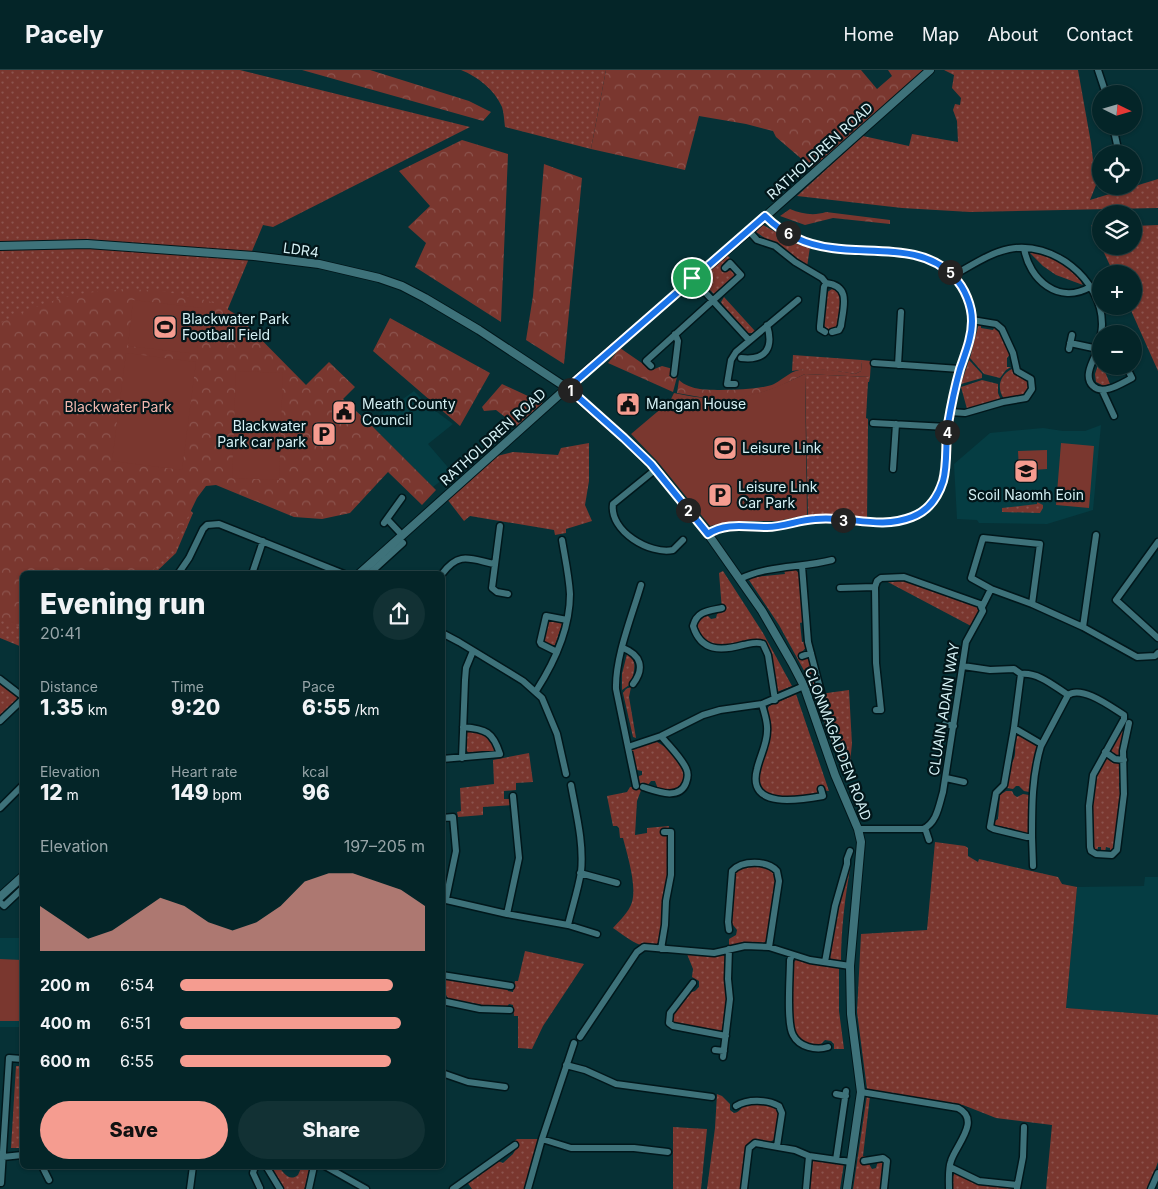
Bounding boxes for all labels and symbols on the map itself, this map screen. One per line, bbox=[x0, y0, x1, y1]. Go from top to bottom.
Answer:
north arrow bbox=[1092, 85, 1142, 135]
street label: RATHOLDREN ROAD bbox=[763, 99, 876, 203]
pin: 6 bbox=[776, 220, 800, 246]
street label: LDR4 bbox=[282, 239, 320, 260]
pin bbox=[671, 257, 713, 299]
pin: 5 bbox=[938, 260, 962, 284]
place label: Blackwater Park Football Field bbox=[182, 310, 290, 343]
sports icon: Blackwater Park Football Field bbox=[152, 314, 178, 340]
pin: 1 bbox=[558, 378, 582, 402]
street label: RATHOLDREN ROAD bbox=[436, 385, 549, 489]
public building icon: Mangan House bbox=[615, 391, 641, 417]
place label: Meath County Council bbox=[362, 395, 456, 428]
place label: Mangan House bbox=[646, 395, 746, 412]
park label: Blackwater Park bbox=[64, 398, 172, 415]
public building icon: Meath County Council bbox=[331, 399, 357, 425]
place label: Blackwater Park car park bbox=[217, 417, 306, 450]
pin: 4 bbox=[934, 420, 960, 444]
parking icon: Blackwater Park car park bbox=[311, 421, 337, 447]
sports icon: Leisure Link bbox=[712, 435, 738, 461]
place label: Leisure Link bbox=[742, 439, 822, 456]
school or university icon: Scoil Naomh Eoin bbox=[1013, 458, 1039, 484]
place label: Leisure Link Car Park bbox=[738, 478, 818, 511]
parking icon: Leisure Link Car Park bbox=[707, 482, 733, 508]
place label: Scoil Naomh Eoin bbox=[968, 486, 1084, 503]
pin: 2 bbox=[676, 498, 700, 522]
pin: 3 bbox=[830, 508, 856, 532]
street label: CLUAIN ADAIN WAY bbox=[925, 641, 963, 777]
street label: CLONMAGADDEN ROAD bbox=[801, 665, 876, 823]

